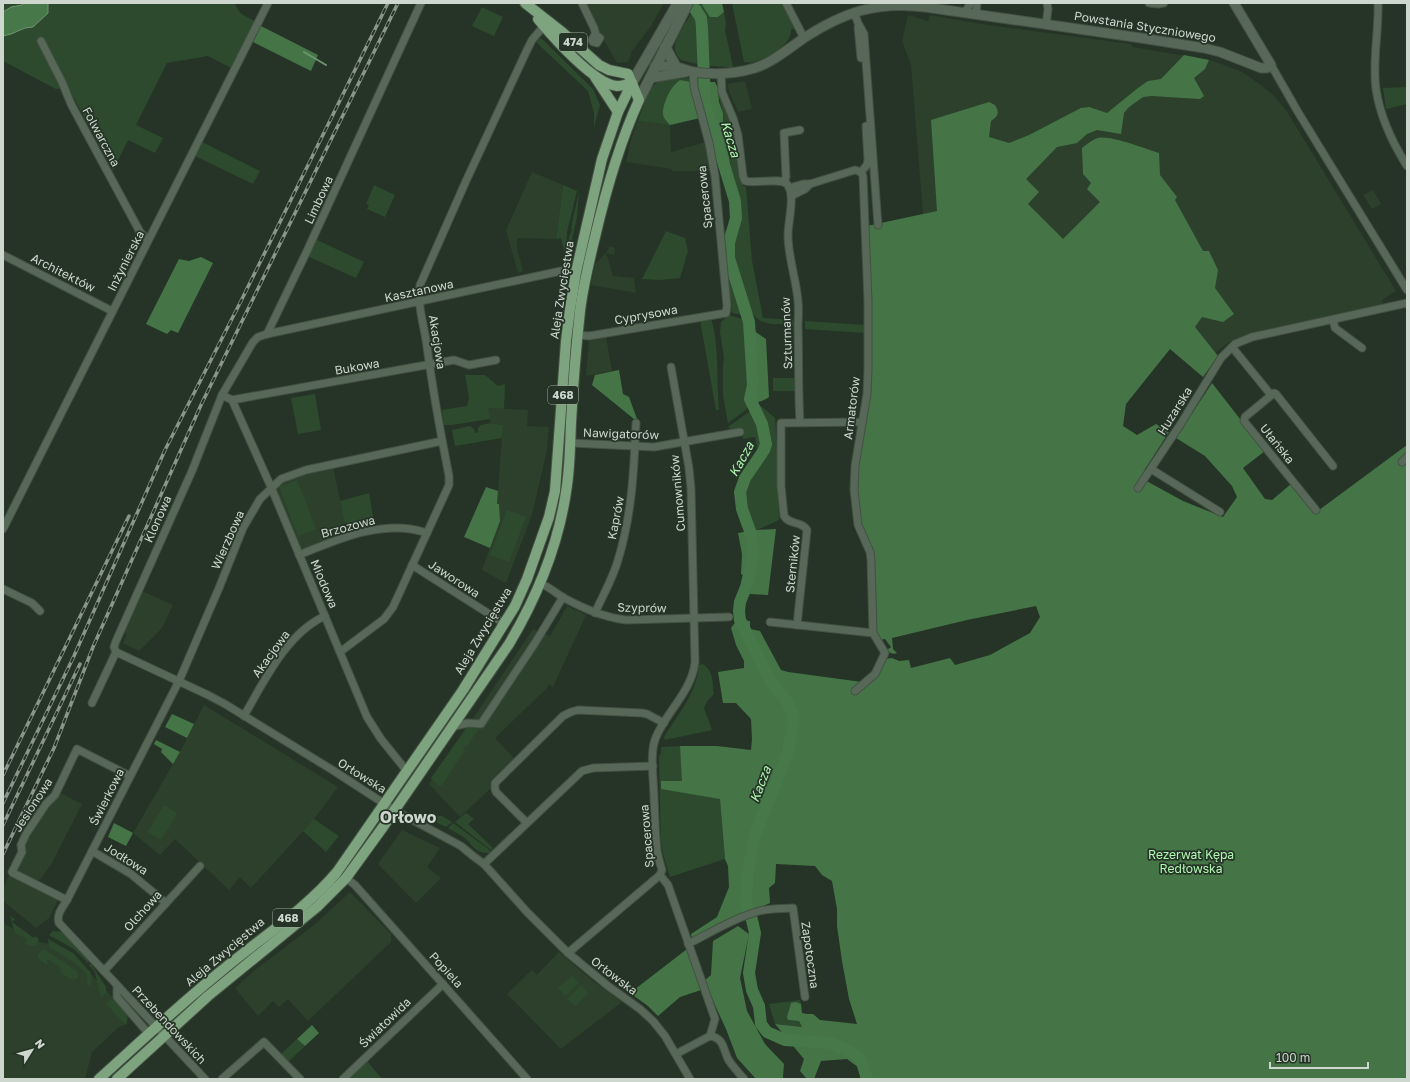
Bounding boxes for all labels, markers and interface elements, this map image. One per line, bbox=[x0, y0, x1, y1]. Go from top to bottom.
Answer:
street label: Powstania Styczniowego bbox=[1073, 8, 1217, 45]
road number: 474 bbox=[559, 33, 587, 51]
street label: Folwarczna bbox=[79, 104, 123, 169]
water label: Kacza bbox=[718, 119, 744, 160]
street label: Spacerowa bbox=[694, 165, 715, 229]
street label: Limbowa bbox=[301, 173, 336, 226]
street label: Inżynierska bbox=[104, 228, 147, 294]
street label: Aleja Zwycięstwa bbox=[546, 240, 577, 340]
street label: Architektów bbox=[29, 250, 98, 295]
street label: Kasztanowa bbox=[383, 276, 455, 305]
street label: Szturmanów bbox=[778, 296, 795, 369]
street label: Cyprysowa bbox=[613, 302, 679, 327]
street label: Akacjowa bbox=[426, 314, 449, 370]
street label: Bukowa bbox=[333, 355, 380, 378]
street label: Armatorów bbox=[840, 375, 863, 440]
street label: Huzarska bbox=[1154, 384, 1195, 438]
road number: 468 bbox=[548, 386, 578, 404]
street label: Ułańska bbox=[1257, 421, 1298, 467]
street label: Nawigatorów bbox=[583, 425, 660, 442]
water label: Kacza bbox=[725, 438, 757, 479]
street label: Cumowników bbox=[667, 454, 688, 532]
street label: Klonowa bbox=[141, 493, 175, 545]
street label: Kaprów bbox=[604, 495, 627, 541]
street label: Wierzbowa bbox=[208, 508, 247, 572]
street label: Brzozowa bbox=[319, 512, 377, 541]
street label: Sterników bbox=[782, 534, 803, 593]
street label: Jaworowa bbox=[426, 556, 483, 601]
street label: Miodowa bbox=[308, 557, 341, 610]
street label: Aleja Zwycięstwa bbox=[451, 584, 515, 677]
street label: Szyprów bbox=[617, 600, 667, 615]
street label: Akacjowa bbox=[248, 627, 293, 680]
street label: Orłowska bbox=[335, 755, 389, 796]
water label: Kacza bbox=[746, 763, 774, 804]
street label: Świerkowa bbox=[86, 766, 127, 828]
street label: Jesionowa bbox=[10, 775, 56, 834]
street label: Spacerowa bbox=[636, 804, 657, 868]
district label: Orłowo bbox=[380, 807, 437, 827]
street label: Jodłowa bbox=[102, 839, 151, 878]
park label: Rezerwat Kępa Redłowska bbox=[1148, 847, 1234, 876]
street label: Olchowa bbox=[120, 887, 165, 934]
road number: 468 bbox=[273, 909, 303, 927]
street label: Aleja Zwycięstwa bbox=[182, 914, 267, 989]
street label: Zapotoczna bbox=[798, 921, 823, 989]
street label: Popiela bbox=[426, 949, 466, 991]
street label: Orłowska bbox=[588, 953, 641, 998]
street label: Przebendowskich bbox=[129, 982, 210, 1067]
street label: Światowida bbox=[356, 994, 414, 1051]
north arrow bbox=[12, 1030, 52, 1070]
text: N bbox=[33, 1036, 48, 1051]
scale bar bbox=[1270, 1044, 1368, 1070]
text: 100 m bbox=[1276, 1050, 1310, 1065]

